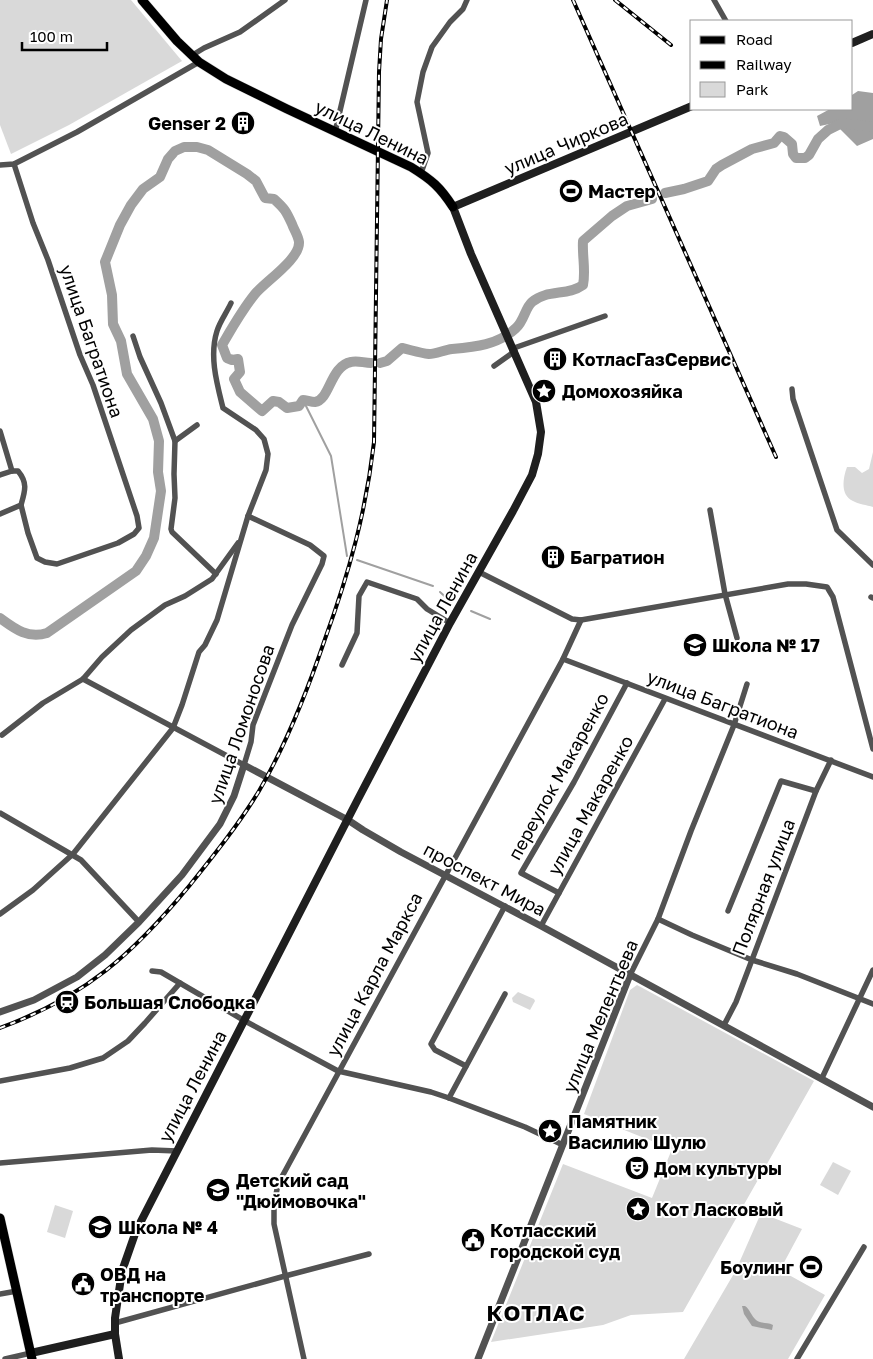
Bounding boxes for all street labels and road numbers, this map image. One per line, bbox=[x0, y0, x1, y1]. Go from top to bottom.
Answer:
street label: улица Ленина bbox=[312, 95, 432, 169]
street label: улица Чиркова bbox=[501, 107, 631, 179]
street label: улица Багратиона bbox=[55, 262, 129, 420]
street label: улица Ленина bbox=[402, 548, 482, 666]
street label: улица Ломоносова bbox=[203, 641, 279, 807]
street label: улица Багратиона bbox=[644, 665, 802, 743]
street label: переулок Макаренко bbox=[503, 689, 613, 863]
street label: улица Макаренко bbox=[542, 731, 638, 879]
street label: Полярная улица bbox=[727, 816, 799, 958]
street label: проспект Мира bbox=[420, 838, 550, 920]
street label: улица Карла Маркса bbox=[321, 888, 427, 1060]
street label: улица Мелентьева bbox=[558, 936, 642, 1096]
street label: улица Ленина bbox=[153, 1026, 231, 1146]

